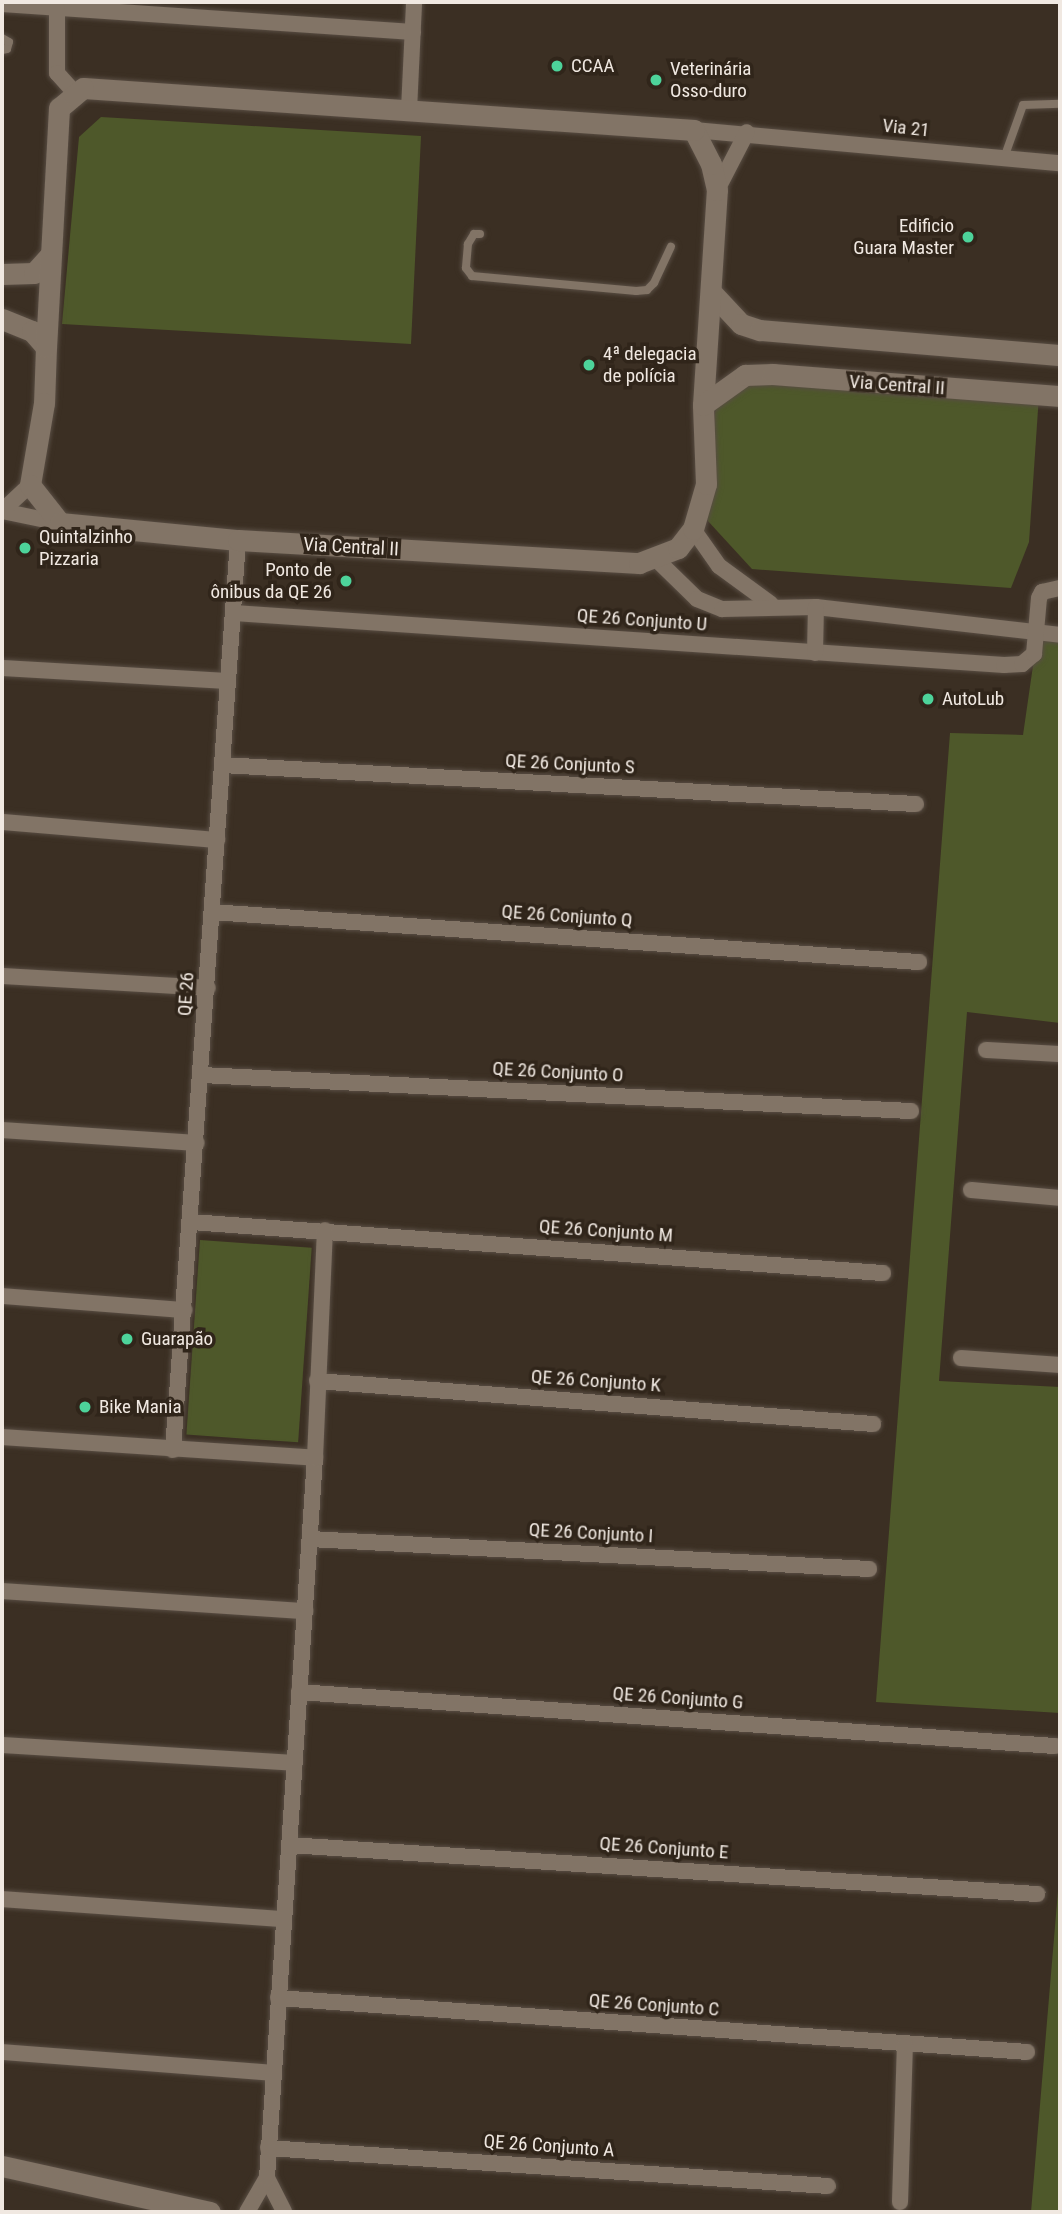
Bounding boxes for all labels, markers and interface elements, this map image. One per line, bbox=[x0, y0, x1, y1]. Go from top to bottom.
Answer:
place label: CCAA bbox=[571, 55, 614, 77]
marker: CCAA bbox=[549, 58, 565, 74]
place label: Veterinária Osso-duro bbox=[670, 58, 751, 102]
marker: Veterinária Osso-duro bbox=[648, 72, 664, 88]
street label: Via 21 bbox=[881, 114, 931, 142]
place label: Edificio Guara Master bbox=[853, 215, 954, 259]
marker: Edificio Guara Master bbox=[960, 229, 976, 245]
place label: 4ª delegacia de polícia bbox=[603, 343, 697, 387]
marker: 4ª delegacia de polícia bbox=[581, 357, 597, 373]
street label: Via Central II bbox=[848, 370, 946, 400]
place label: Quintalzinho Pizzaria bbox=[39, 526, 133, 570]
street label: Via Central II bbox=[303, 533, 399, 561]
marker: Quintalzinho Pizzaria bbox=[17, 540, 33, 556]
place label: Ponto de ônibus da QE 26 bbox=[210, 559, 332, 603]
marker: Ponto de ônibus da QE 26 bbox=[338, 573, 354, 589]
street label: QE 26 Conjunto U bbox=[576, 604, 708, 636]
place label: AutoLub bbox=[942, 688, 1004, 710]
marker: AutoLub bbox=[920, 691, 936, 707]
street label: QE 26 Conjunto S bbox=[505, 749, 635, 779]
street label: QE 26 Conjunto Q bbox=[501, 900, 633, 932]
street label: QE 26 bbox=[173, 971, 199, 1017]
street label: QE 26 Conjunto O bbox=[492, 1057, 624, 1087]
street label: QE 26 Conjunto M bbox=[538, 1215, 674, 1247]
place label: Guarapão bbox=[141, 1328, 213, 1350]
marker: Guarapão bbox=[119, 1331, 135, 1347]
street label: QE 26 Conjunto K bbox=[530, 1365, 662, 1397]
place label: Bike Mania bbox=[99, 1396, 181, 1418]
marker: Bike Mania bbox=[77, 1399, 93, 1415]
street label: QE 26 Conjunto I bbox=[528, 1518, 654, 1548]
street label: QE 26 Conjunto G bbox=[612, 1682, 744, 1714]
street label: QE 26 Conjunto E bbox=[599, 1832, 729, 1864]
street label: QE 26 Conjunto C bbox=[588, 1989, 720, 2021]
street label: QE 26 Conjunto A bbox=[483, 2130, 615, 2162]

